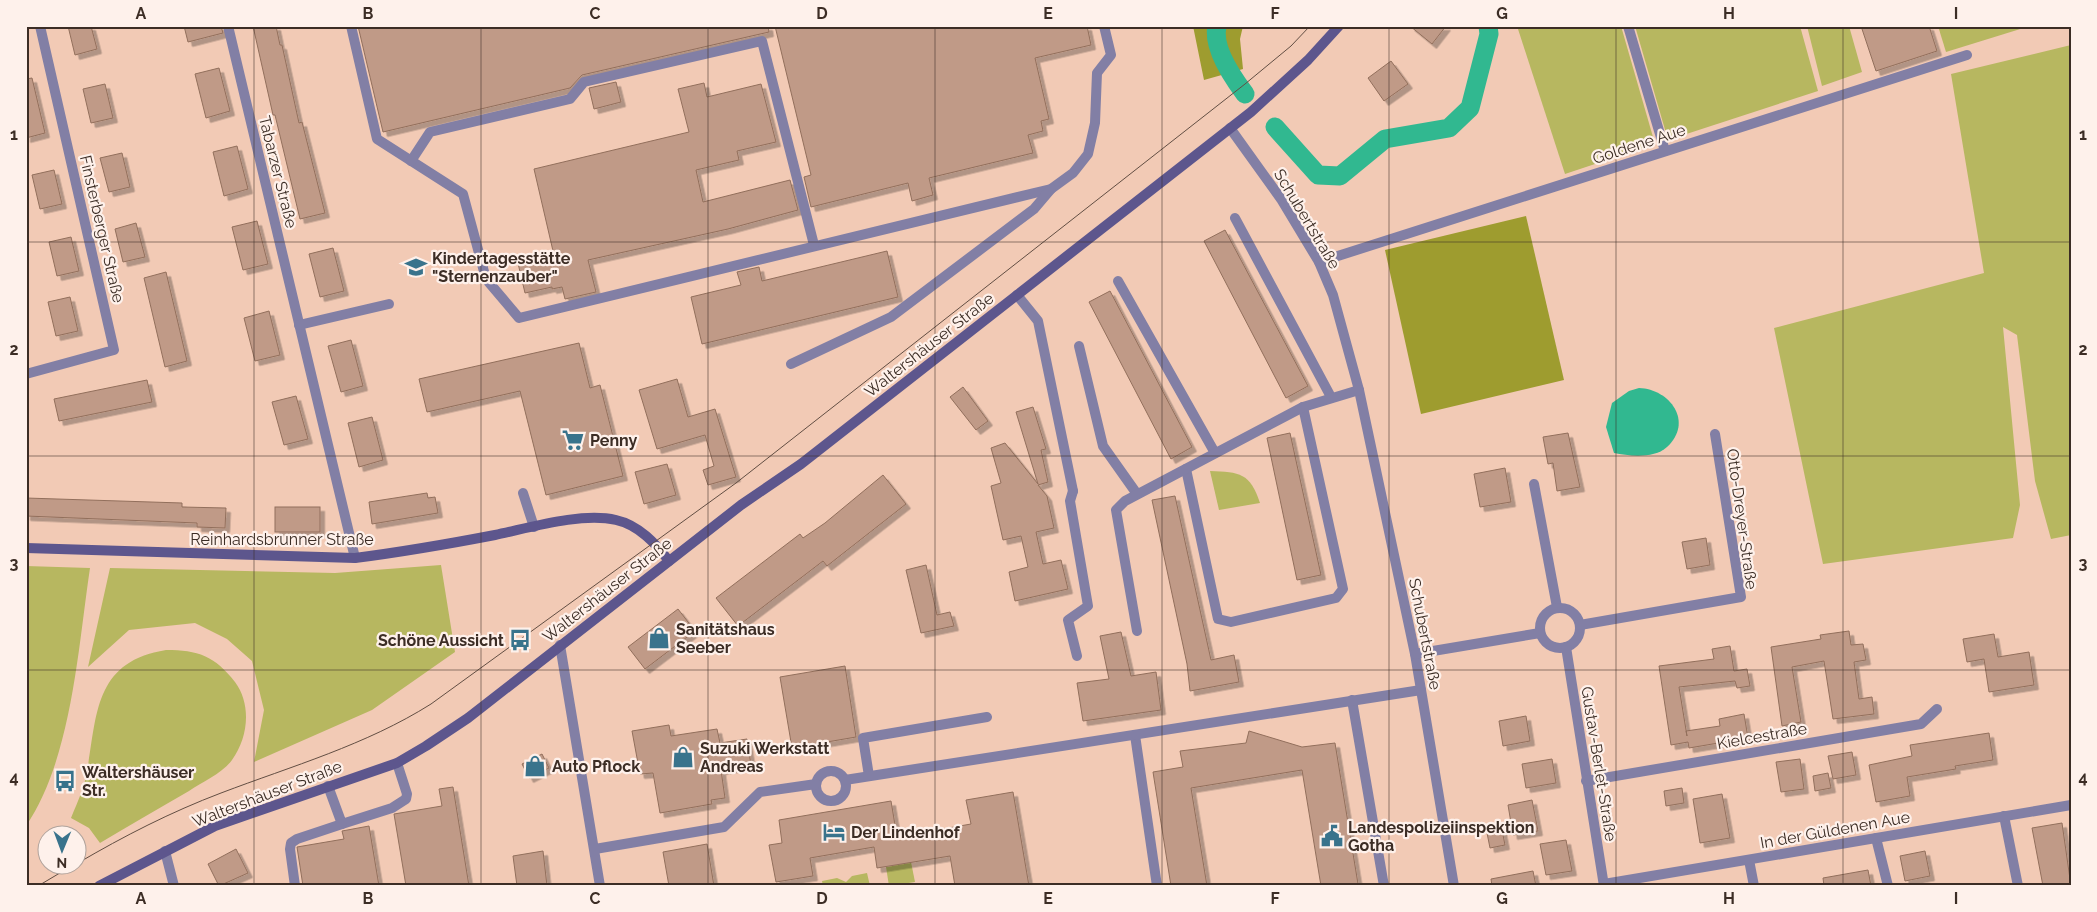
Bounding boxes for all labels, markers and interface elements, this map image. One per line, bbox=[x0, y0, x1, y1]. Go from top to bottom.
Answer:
text: A bbox=[136, 4, 147, 23]
text: B bbox=[363, 4, 374, 23]
text: C bbox=[590, 4, 601, 23]
text: D bbox=[816, 4, 828, 23]
text: E bbox=[1043, 4, 1053, 23]
text: F bbox=[1270, 4, 1280, 23]
text: G bbox=[1496, 4, 1508, 23]
text: H bbox=[1723, 4, 1735, 23]
text: I bbox=[1954, 4, 1958, 23]
street label: Tabarzer Straße bbox=[255, 114, 301, 230]
street label: Goldene Aue bbox=[1590, 120, 1688, 168]
text: 1 bbox=[10, 125, 18, 144]
text: 1 bbox=[2079, 125, 2087, 144]
street label: Finsterberger Straße bbox=[76, 153, 128, 305]
street label: Schubertstraße bbox=[1270, 166, 1344, 272]
place label: Kindertagesstätte "Sternenzauber" bbox=[432, 249, 571, 286]
school or university icon: Kindertagesstätte "Sternenzauber" bbox=[403, 254, 429, 280]
street label: Waltershäuser Straße bbox=[861, 289, 997, 401]
text: 2 bbox=[9, 340, 19, 359]
text: 2 bbox=[2078, 340, 2088, 359]
supermarket icon: Penny bbox=[560, 427, 586, 453]
place label: Penny bbox=[590, 431, 638, 450]
street label: Otto-Dreyer-Straße bbox=[1723, 447, 1761, 591]
street label: Reinhardsbrunner Straße bbox=[190, 530, 374, 549]
street label: Waltershäuser Straße bbox=[539, 534, 675, 646]
text: 3 bbox=[10, 554, 19, 573]
text: 3 bbox=[2079, 554, 2088, 573]
street label: Schubertstraße bbox=[1405, 577, 1445, 691]
place label: Sanitätshaus Seeber bbox=[676, 620, 775, 657]
shop icon: Sanitätshaus Seeber bbox=[646, 625, 672, 651]
bus stop icon: Schöne Aussicht bbox=[507, 627, 533, 653]
place label: Schöne Aussicht bbox=[378, 631, 504, 650]
street label: Gustav-Berlet-Straße bbox=[1577, 685, 1621, 843]
street label: Kielcestraße bbox=[1715, 719, 1809, 753]
place label: Suzuki Werkstatt Andreas bbox=[700, 739, 829, 776]
shop icon: Suzuki Werkstatt Andreas bbox=[670, 744, 696, 770]
shop icon: Auto Pflock bbox=[522, 753, 548, 779]
street label: Waltershäuser Straße bbox=[190, 757, 344, 831]
place label: Auto Pflock bbox=[552, 757, 640, 776]
place label: Waltershäuser Str. bbox=[82, 763, 194, 800]
text: 4 bbox=[9, 768, 19, 787]
bus stop icon: Waltershäuser Str. bbox=[52, 768, 78, 794]
text: 4 bbox=[2078, 768, 2088, 787]
street label: In der Güldenen Aue bbox=[1759, 807, 1911, 853]
place label: Landespolizeiinspektion Gotha bbox=[1348, 818, 1534, 855]
hotel icon: Der Lindenhof bbox=[821, 819, 847, 845]
place label: Der Lindenhof bbox=[851, 823, 961, 842]
public building icon: Landespolizeiinspektion Gotha bbox=[1319, 823, 1345, 849]
north arrow bbox=[38, 824, 88, 874]
text: N bbox=[56, 855, 67, 871]
text: A bbox=[136, 889, 147, 908]
text: B bbox=[363, 889, 374, 908]
text: C bbox=[590, 889, 601, 908]
text: D bbox=[816, 889, 828, 908]
text: E bbox=[1043, 889, 1053, 908]
text: F bbox=[1270, 889, 1280, 908]
text: G bbox=[1496, 889, 1508, 908]
text: H bbox=[1723, 889, 1735, 908]
text: I bbox=[1954, 889, 1958, 908]

